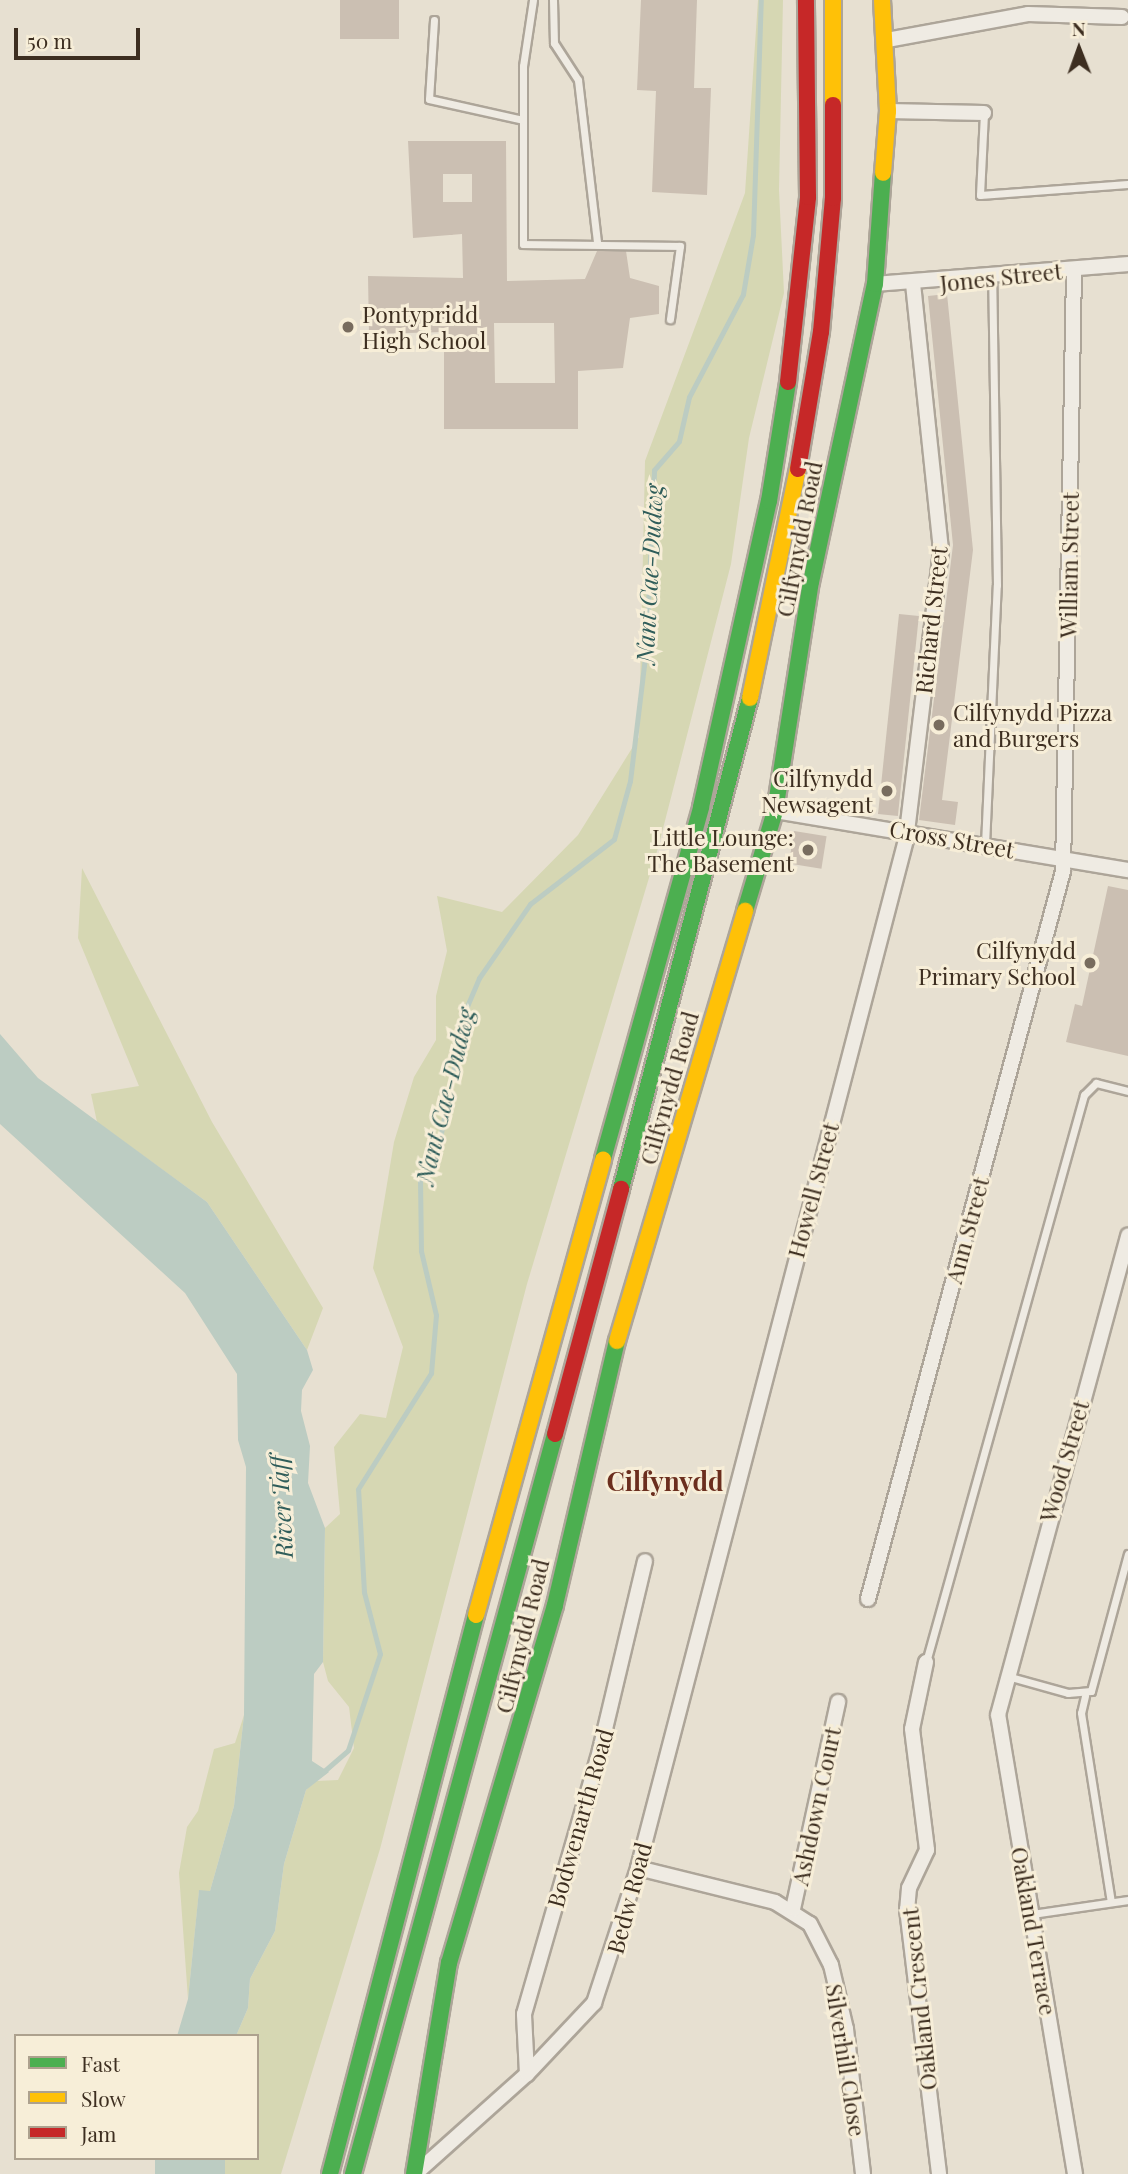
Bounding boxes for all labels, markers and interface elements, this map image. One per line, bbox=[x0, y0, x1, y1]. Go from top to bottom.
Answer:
scale bar bbox=[18, 14, 144, 58]
north arrow bbox=[1044, 14, 1114, 84]
text: N bbox=[1072, 15, 1086, 41]
text: 50 m bbox=[27, 26, 72, 54]
street label: Jones Street bbox=[938, 257, 1064, 297]
place label: Pontypridd High School bbox=[362, 300, 486, 354]
marker: Pontypridd High School bbox=[340, 319, 356, 335]
street label: Cilfynydd Road bbox=[770, 459, 828, 619]
water label: Nant Cae-Dudwg bbox=[630, 483, 668, 665]
street label: William Street bbox=[1054, 492, 1084, 638]
street label: Richard Street bbox=[910, 545, 952, 695]
place label: Cilfynydd Pizza and Burgers bbox=[953, 698, 1112, 752]
marker: Cilfynydd Pizza and Burgers bbox=[931, 717, 947, 733]
place label: Cilfynydd Newsagent bbox=[761, 764, 873, 818]
marker: Cilfynydd Newsagent bbox=[879, 783, 895, 799]
street label: Cross Street bbox=[887, 814, 1017, 864]
place label: Little Lounge: The Basement bbox=[647, 823, 794, 877]
marker: Little Lounge: The Basement bbox=[800, 842, 816, 858]
place label: Cilfynydd Primary School bbox=[917, 936, 1076, 990]
marker: Cilfynydd Primary School bbox=[1082, 955, 1098, 971]
water label: Nant Cae-Dudwg bbox=[409, 1005, 481, 1187]
street label: Cilfynydd Road bbox=[634, 1008, 704, 1168]
street label: Howell Street bbox=[782, 1119, 844, 1261]
street label: Ann Street bbox=[940, 1174, 994, 1286]
street label: Wood Street bbox=[1033, 1397, 1095, 1525]
water label: River Taff bbox=[264, 1455, 298, 1559]
district label: Cilfynydd bbox=[606, 1465, 724, 1497]
street label: Cilfynydd Road bbox=[489, 1556, 555, 1716]
street label: Ashdown Court bbox=[786, 1724, 846, 1888]
street label: Bodwenarth Road bbox=[541, 1725, 619, 1911]
street label: Bedw Road bbox=[601, 1839, 657, 1957]
street label: Oakland Terrace bbox=[1006, 1844, 1062, 2018]
street label: Oakland Crescent bbox=[896, 1906, 942, 2092]
street label: Silverhill Close bbox=[820, 1982, 872, 2138]
legend bbox=[14, 2034, 259, 2160]
text: Fast bbox=[81, 2049, 120, 2077]
text: Slow bbox=[81, 2084, 126, 2112]
text: Jam bbox=[81, 2119, 117, 2147]

